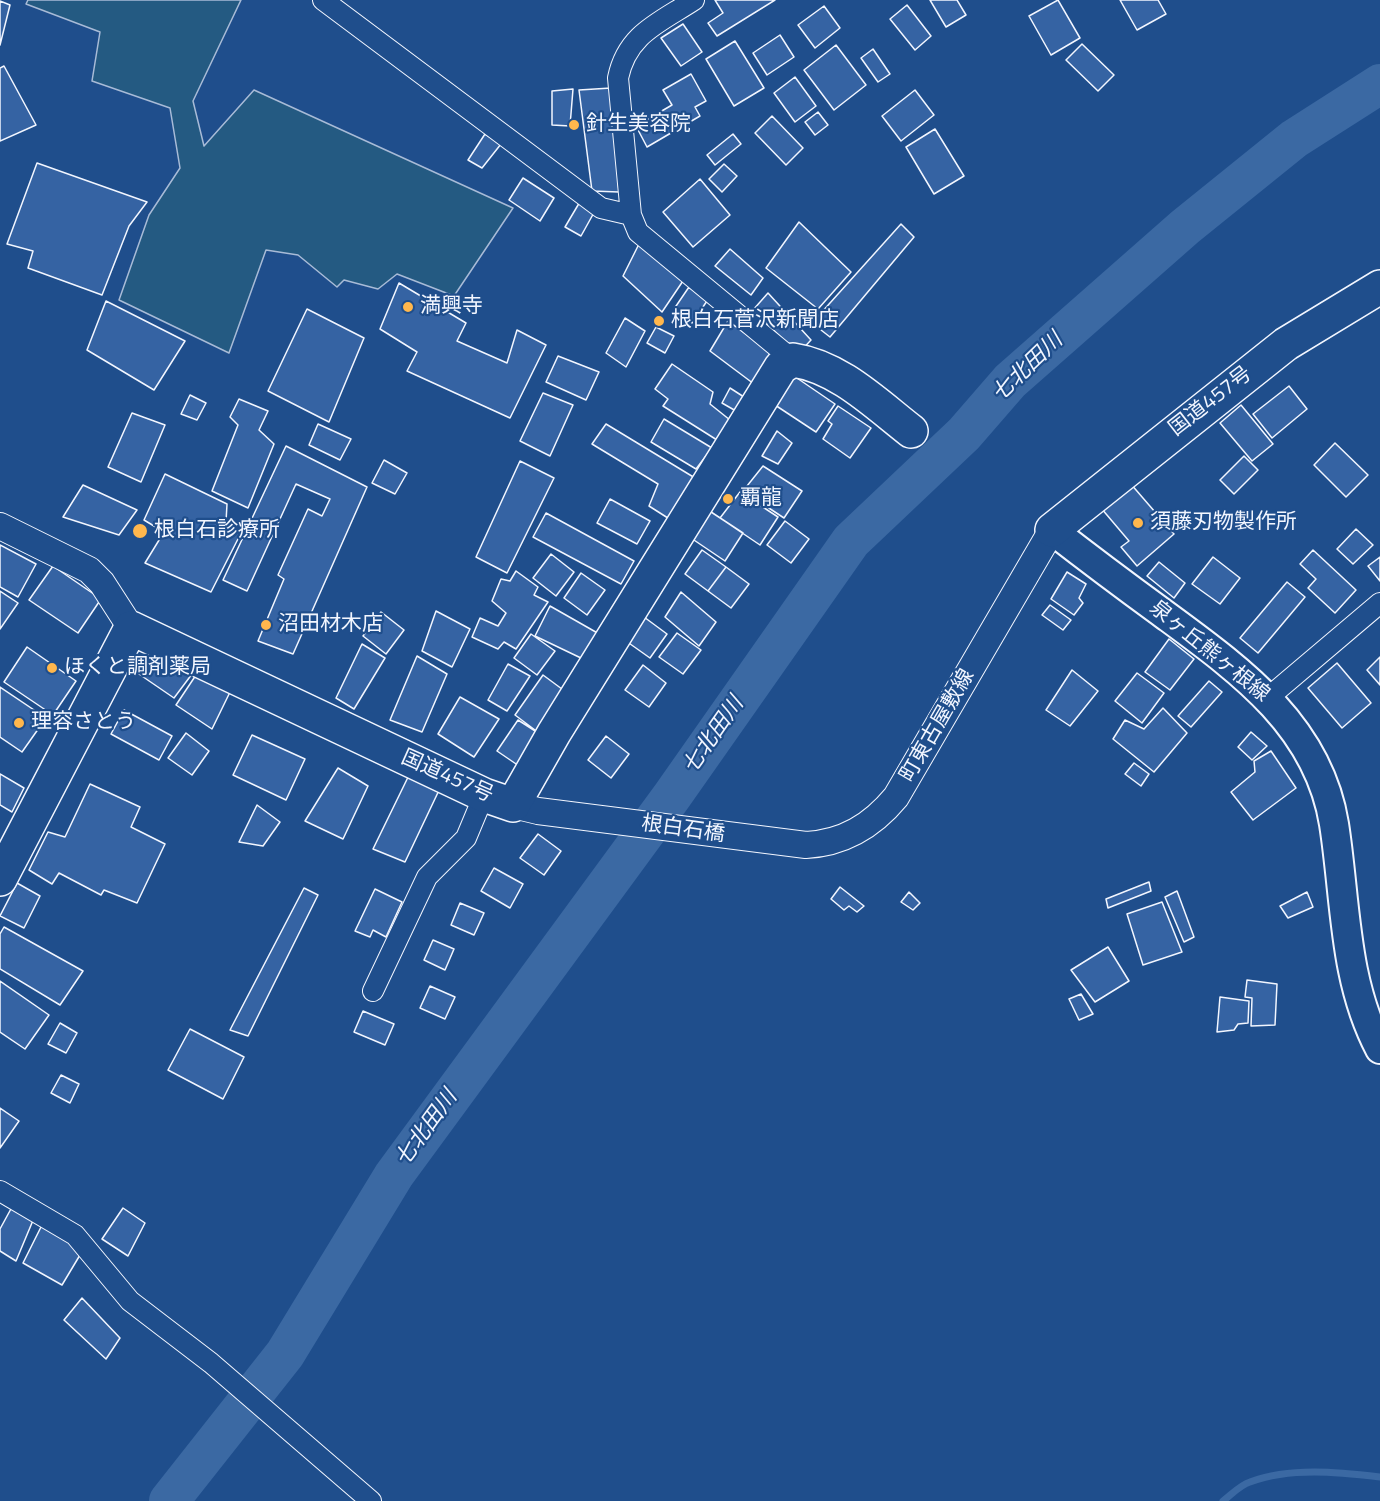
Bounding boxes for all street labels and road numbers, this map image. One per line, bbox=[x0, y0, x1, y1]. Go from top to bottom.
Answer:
street label: 国道457号 bbox=[1165, 362, 1257, 442]
street label: 泉ヶ丘熊ヶ根線 bbox=[1144, 596, 1274, 708]
street label: 町東古屋敷線 bbox=[896, 665, 980, 787]
street label: 国道457号 bbox=[397, 746, 497, 808]
street label: 根白石橋 bbox=[640, 812, 726, 848]

